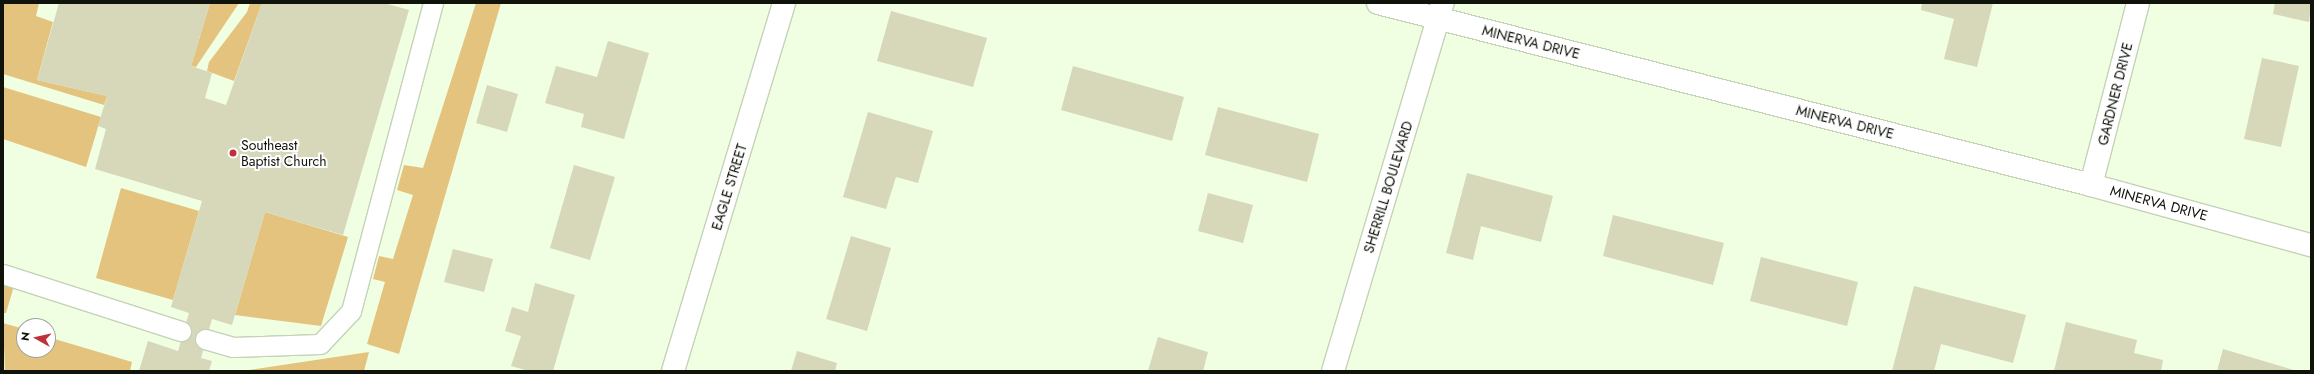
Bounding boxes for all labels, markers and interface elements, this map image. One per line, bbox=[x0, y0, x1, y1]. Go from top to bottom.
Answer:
street label: MINERVA DRIVE bbox=[1480, 22, 1582, 62]
street label: GARDNER DRIVE bbox=[2094, 41, 2136, 147]
street label: MINERVA DRIVE bbox=[1794, 102, 1896, 142]
street label: SHERRILL BOULEVARD bbox=[1360, 119, 1416, 255]
place label: Southeast Baptist Church bbox=[241, 137, 327, 170]
street label: EAGLE STREET bbox=[708, 142, 750, 232]
marker: Southeast Baptist Church bbox=[228, 148, 238, 158]
street label: MINERVA DRIVE bbox=[2108, 182, 2210, 224]
north arrow bbox=[16, 318, 56, 358]
text: N bbox=[17, 331, 34, 342]

